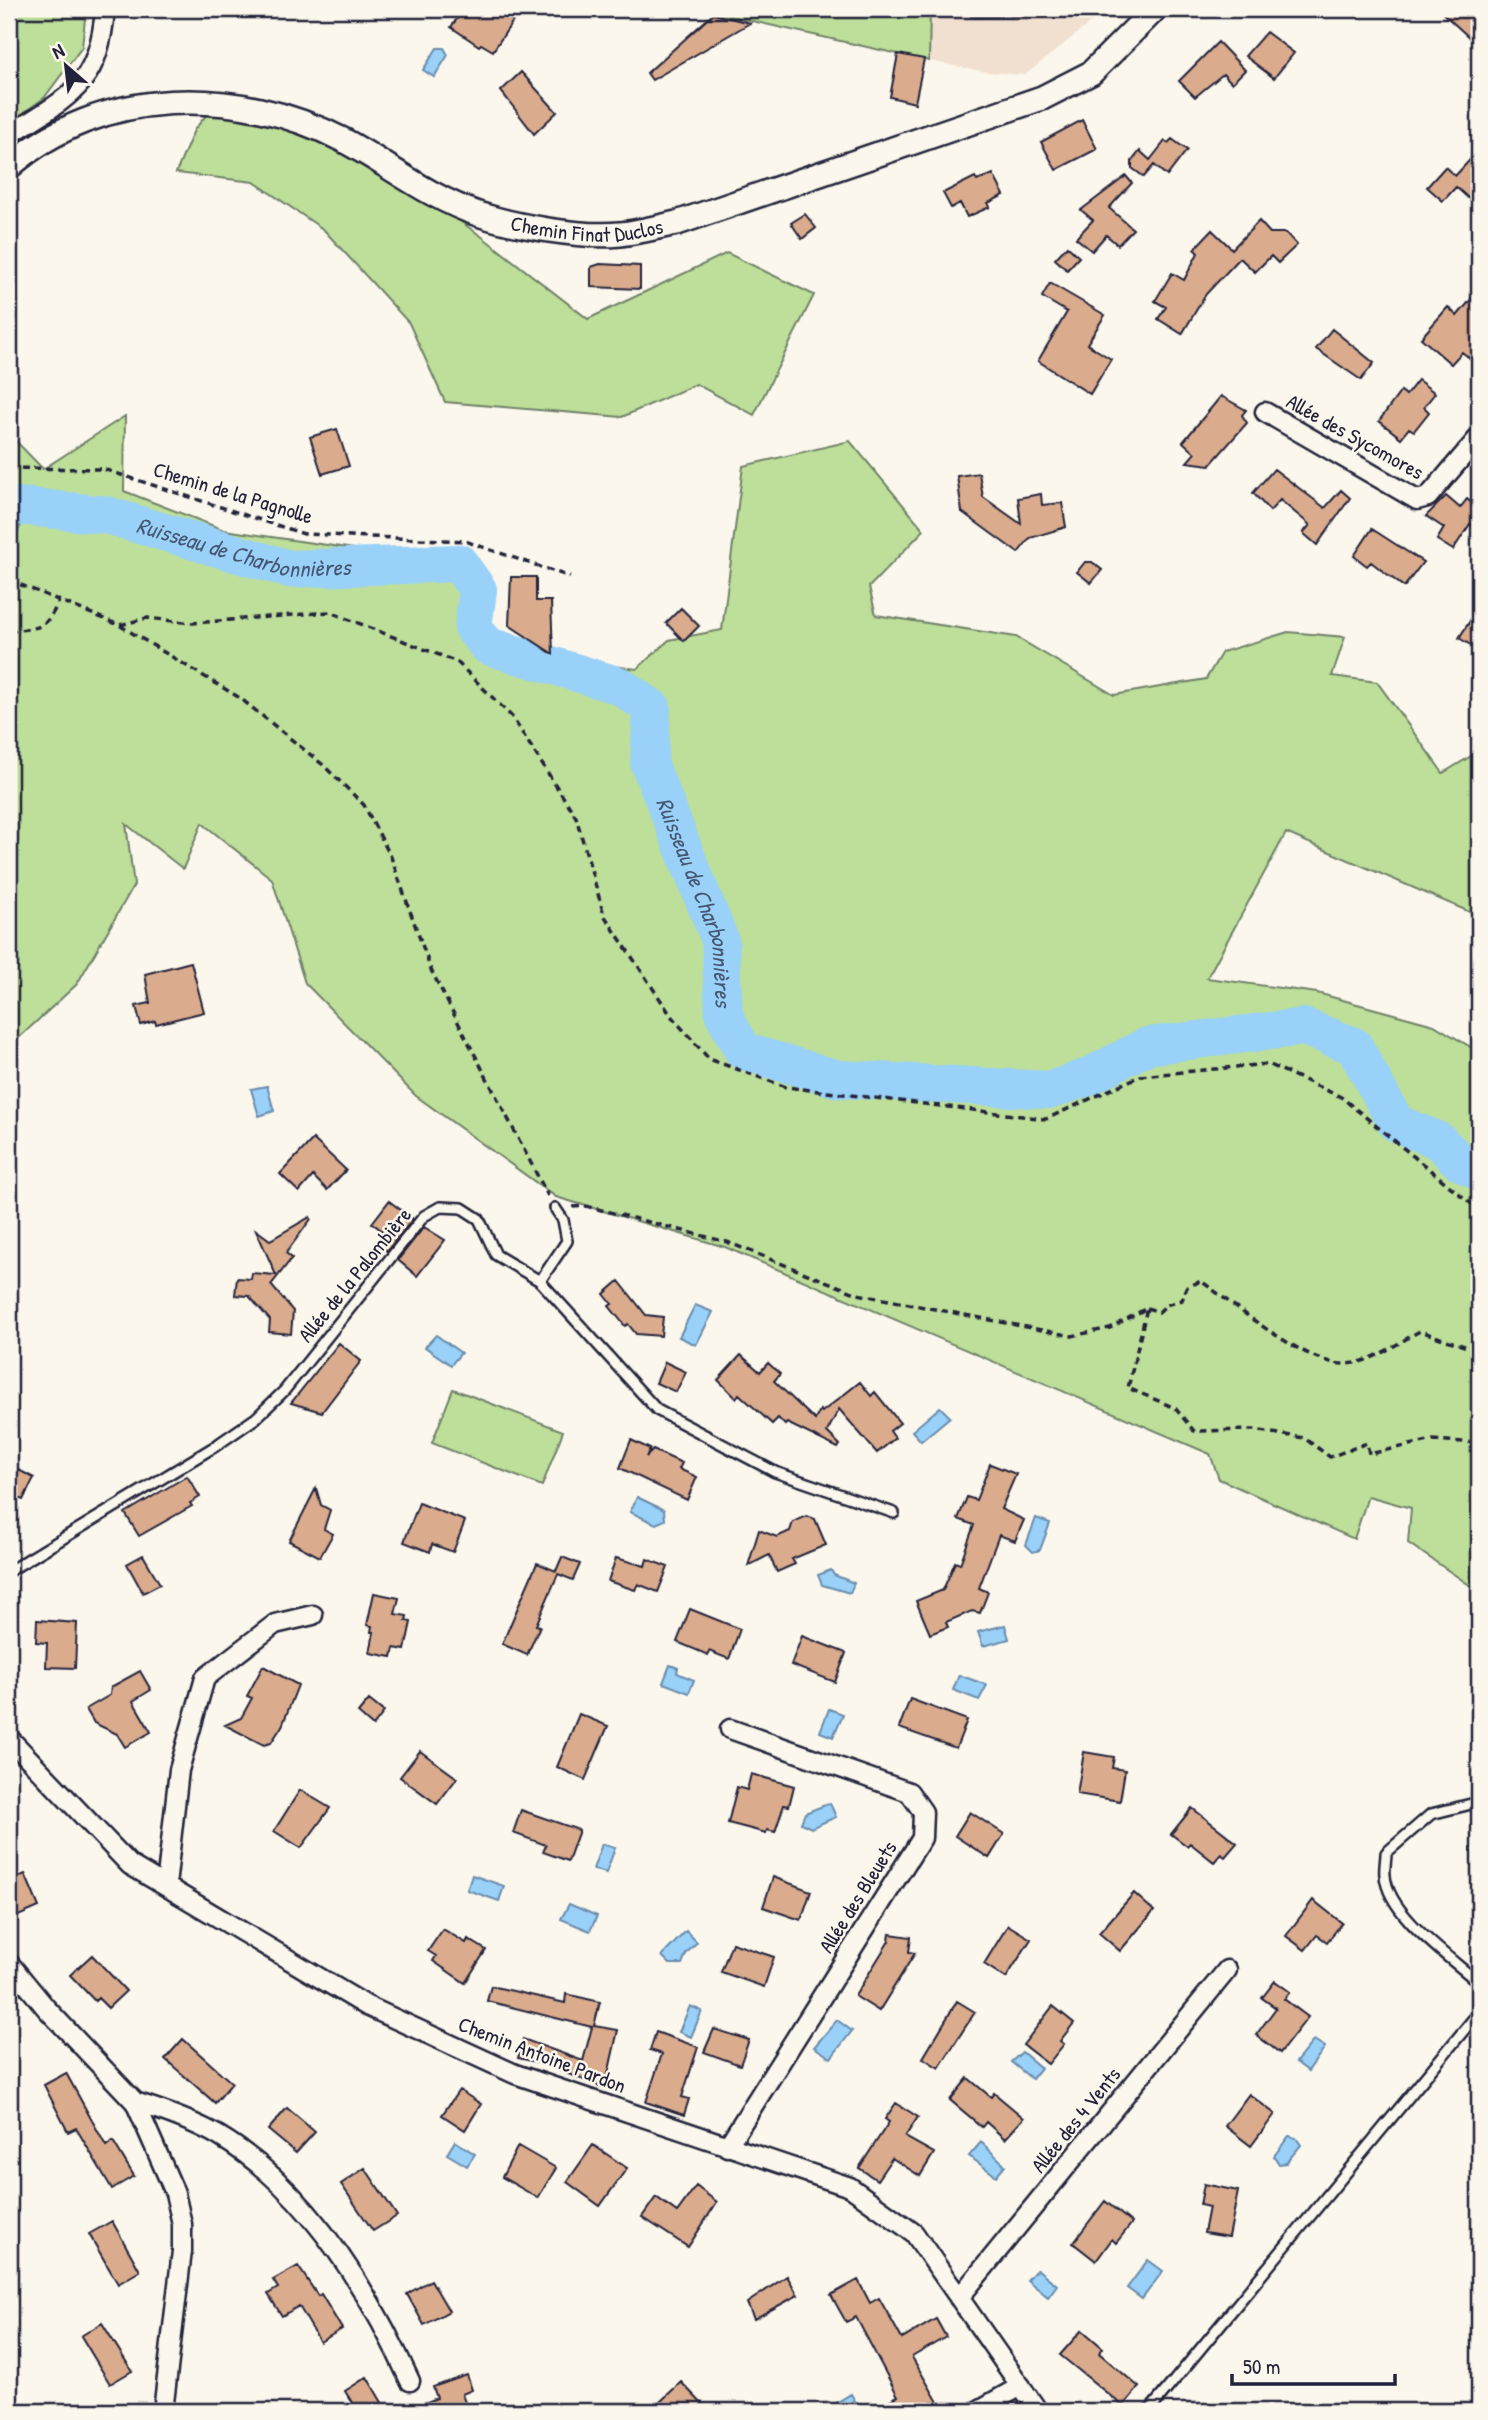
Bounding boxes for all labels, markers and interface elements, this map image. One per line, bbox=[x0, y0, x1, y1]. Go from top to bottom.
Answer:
north arrow bbox=[32, 32, 102, 102]
text: N bbox=[47, 37, 69, 65]
street label: Chemin Finat Duclos bbox=[508, 208, 666, 249]
street label: Allée des Sycomores bbox=[1281, 387, 1429, 486]
street label: Chemin de la Pagnolle bbox=[150, 455, 316, 531]
water label: Ruisseau de Charbonnières bbox=[133, 509, 353, 584]
water label: Ruisseau de Charbonnières bbox=[649, 792, 740, 1010]
street label: Allée de la Palombière bbox=[291, 1201, 418, 1348]
street label: Allée des Bleuets bbox=[812, 1835, 904, 1958]
street label: Chemin Antoine Pardon bbox=[454, 2009, 630, 2100]
street label: Allée des 4 Vents bbox=[1024, 2061, 1127, 2179]
scale bar bbox=[1232, 2343, 1395, 2387]
text: 50 m bbox=[1243, 2352, 1280, 2381]

